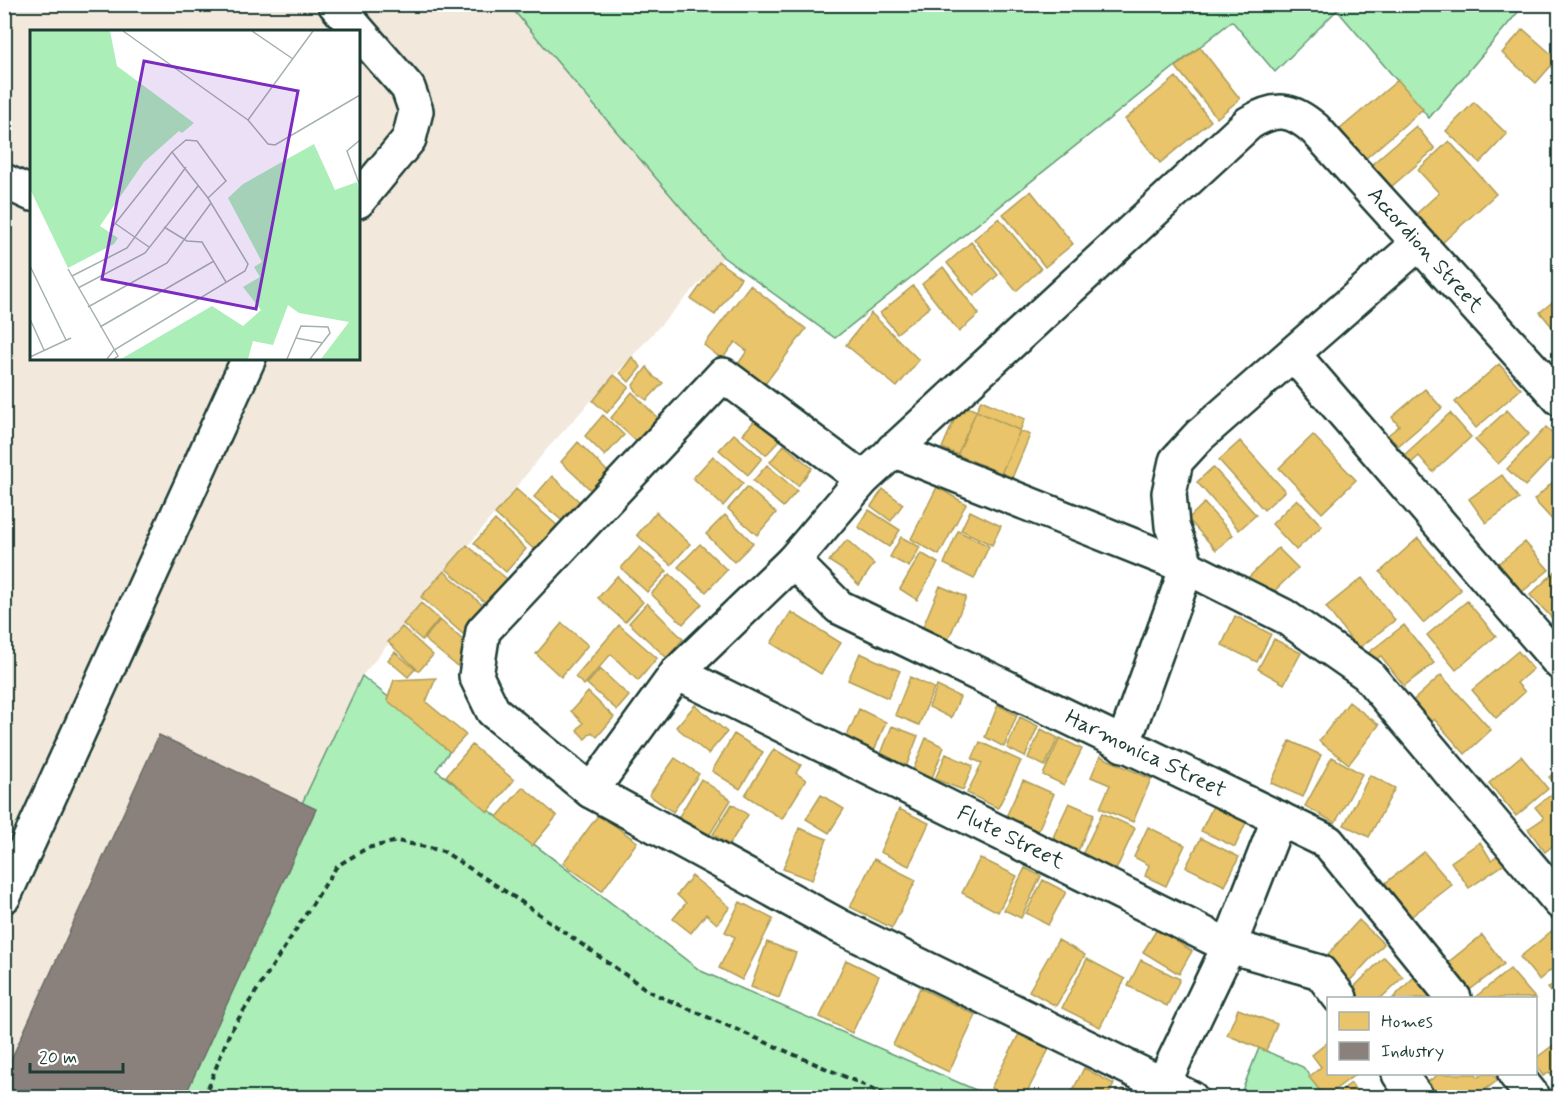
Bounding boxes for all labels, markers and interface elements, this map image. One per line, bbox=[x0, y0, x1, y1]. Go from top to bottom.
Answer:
inset map bbox=[30, 30, 360, 360]
street label: Accordion Street bbox=[1361, 181, 1489, 319]
street label: Harmonica Street bbox=[1060, 704, 1230, 805]
street label: Flute Street bbox=[952, 800, 1069, 876]
legend bbox=[1327, 997, 1537, 1075]
text: Homes bbox=[1381, 1010, 1433, 1034]
scale bar bbox=[30, 1036, 123, 1074]
text: Industry bbox=[1381, 1040, 1444, 1064]
text: 20 m bbox=[39, 1046, 77, 1070]

